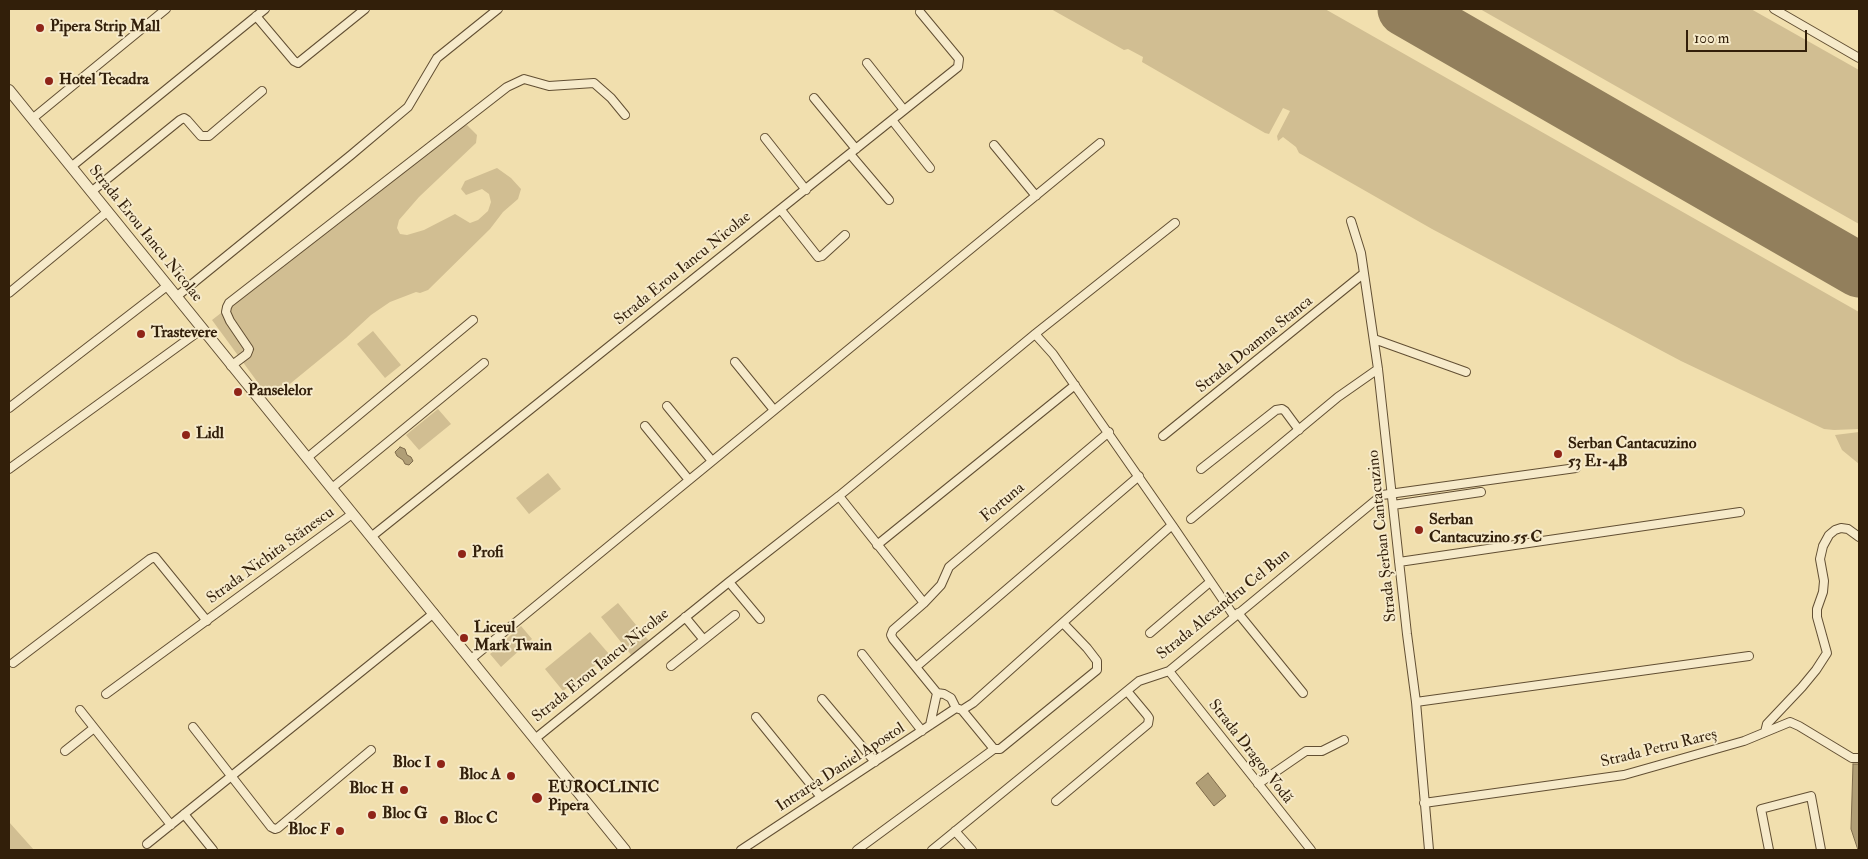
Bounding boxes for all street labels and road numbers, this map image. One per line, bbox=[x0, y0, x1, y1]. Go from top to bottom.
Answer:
street label: Strada Erou Iancu Nicolae bbox=[84, 162, 206, 306]
street label: Strada Erou Iancu Nicolae bbox=[611, 208, 755, 330]
street label: Strada Doamna Stanca bbox=[1193, 292, 1317, 398]
street label: Strada Șerban Cantacuzino bbox=[1364, 449, 1402, 623]
street label: Fortuna bbox=[977, 479, 1029, 527]
street label: Strada Nichita Stănescu bbox=[204, 503, 338, 609]
street label: Strada Alexandru Cel Bun bbox=[1154, 545, 1294, 665]
street label: Strada Erou Iancu Nicolae bbox=[529, 605, 673, 727]
street label: Strada Dragoș Vodă bbox=[1203, 696, 1297, 808]
street label: Intrarea Daniel Apostol bbox=[773, 719, 909, 817]
street label: Strada Petru Rareș bbox=[1599, 725, 1719, 773]

